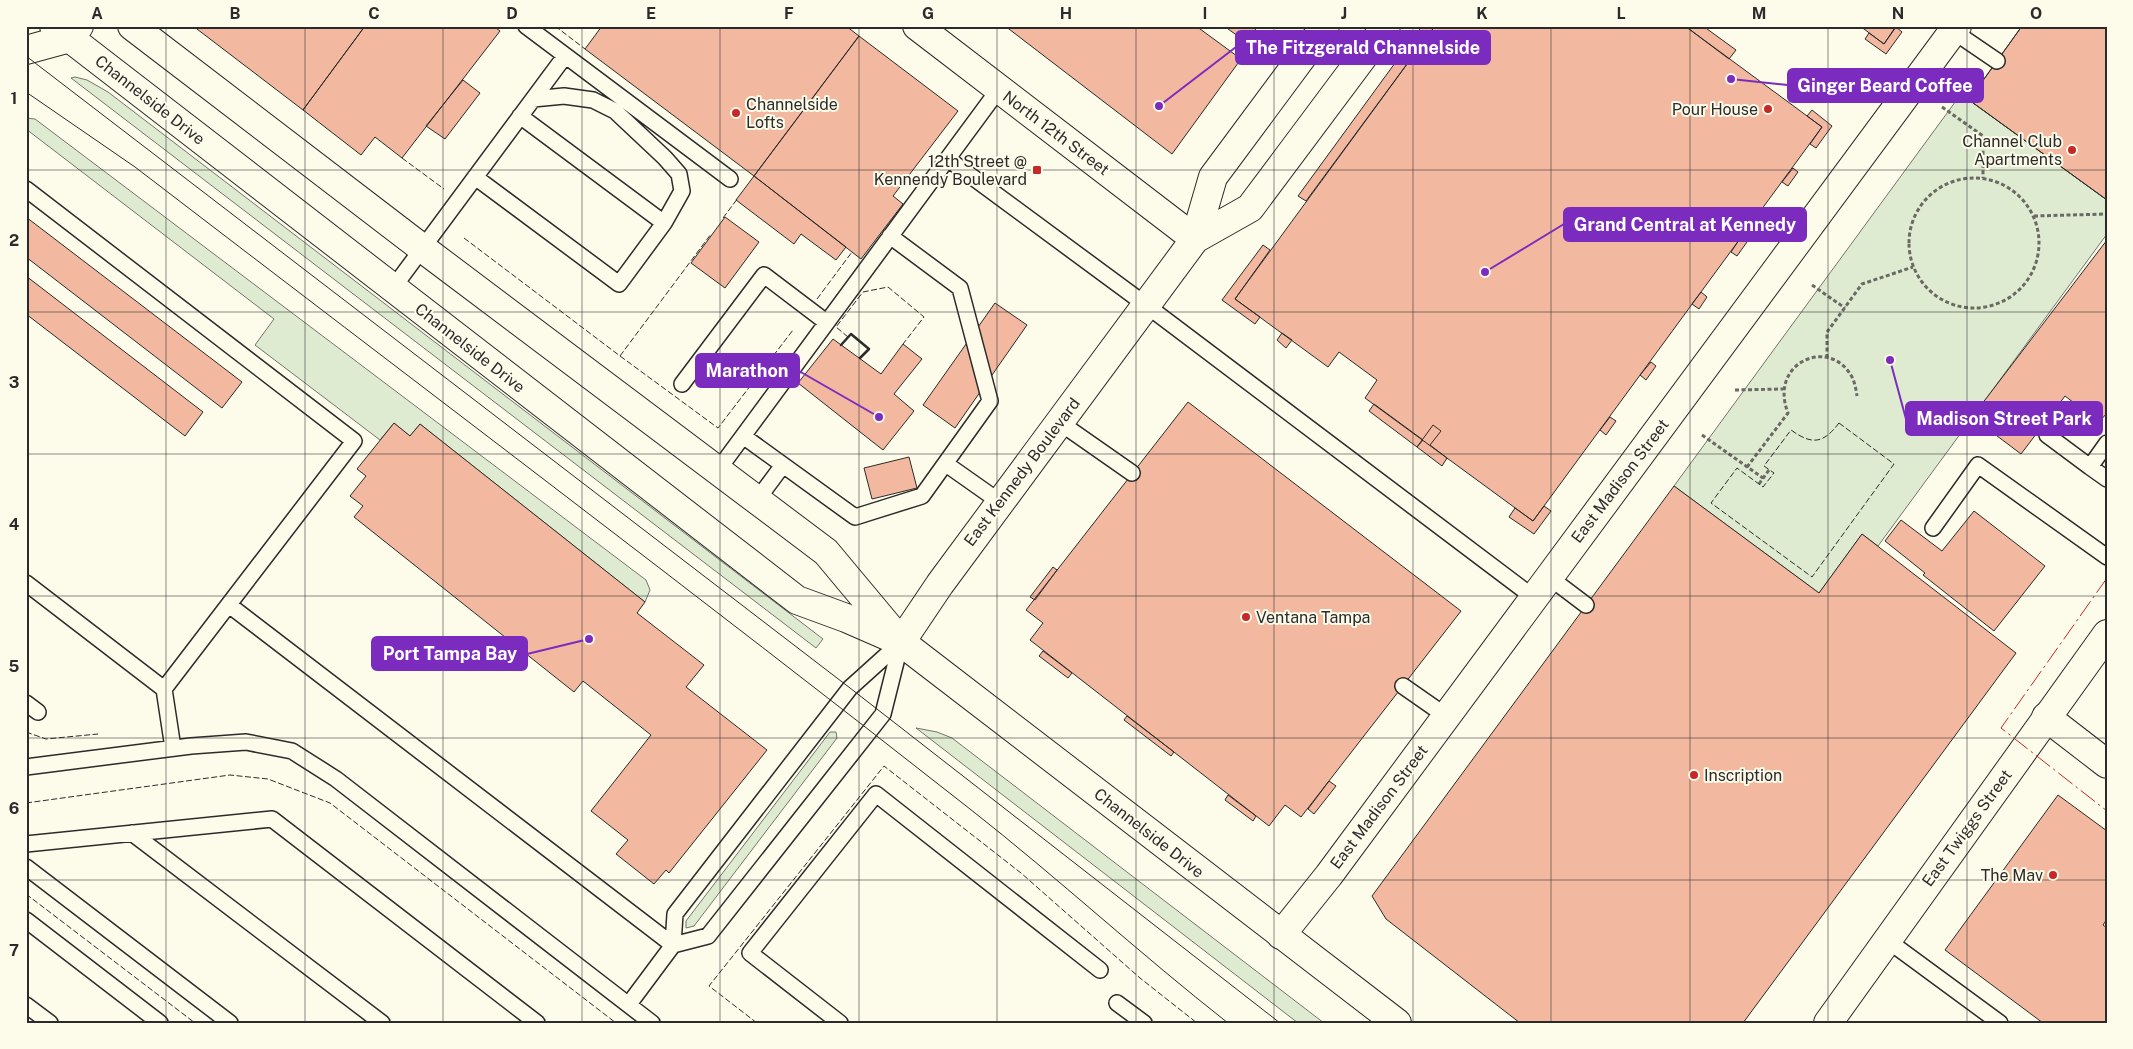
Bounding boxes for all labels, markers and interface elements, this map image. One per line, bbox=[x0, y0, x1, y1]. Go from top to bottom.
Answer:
text: A bbox=[91, 4, 103, 23]
text: B bbox=[230, 4, 241, 23]
text: C bbox=[368, 4, 380, 23]
text: D bbox=[506, 4, 518, 23]
text: E bbox=[646, 4, 656, 23]
text: F bbox=[784, 4, 794, 23]
text: G bbox=[922, 4, 934, 23]
text: H bbox=[1060, 4, 1072, 23]
text: I bbox=[1203, 4, 1207, 23]
text: J bbox=[1341, 4, 1347, 23]
text: K bbox=[1476, 4, 1488, 23]
text: L bbox=[1616, 4, 1626, 23]
text: M bbox=[1752, 4, 1766, 23]
text: N bbox=[1892, 4, 1904, 23]
text: O bbox=[2030, 4, 2042, 23]
callout: The Fitzgerald Channelside bbox=[1236, 31, 1490, 64]
text: The Fitzgerald Channelside bbox=[1246, 37, 1480, 58]
street label: Channelside Drive bbox=[91, 51, 209, 149]
callout: Ginger Beard Coffee bbox=[1788, 69, 1983, 102]
text: Ginger Beard Coffee bbox=[1797, 75, 1973, 96]
street label: North 12th Street bbox=[999, 87, 1113, 179]
text: 1 bbox=[11, 89, 17, 108]
place label: Channelside Lofts bbox=[746, 95, 838, 132]
place label: Pour House bbox=[1672, 100, 1758, 119]
marker: Pour House bbox=[1762, 103, 1774, 115]
marker: Channelside Lofts bbox=[730, 107, 742, 119]
place label: Channel Club Apartments bbox=[1962, 132, 2062, 169]
marker: Channel Club Apartments bbox=[2066, 144, 2078, 156]
place label: 12th Street @ Kennendy Boulevard bbox=[874, 152, 1027, 189]
marker: 12th Street @ Kennendy Boulevard bbox=[1031, 164, 1043, 176]
callout: Grand Central at Kennedy bbox=[1564, 208, 1806, 241]
text: Grand Central at Kennedy bbox=[1574, 214, 1796, 235]
text: 2 bbox=[9, 231, 19, 250]
street label: Channelside Drive bbox=[411, 299, 529, 397]
callout: Marathon bbox=[696, 354, 799, 387]
text: Marathon bbox=[706, 360, 788, 381]
text: 3 bbox=[9, 373, 19, 392]
street label: East Kennedy Boulevard bbox=[960, 394, 1084, 550]
callout: Madison Street Park bbox=[1906, 402, 2102, 435]
text: Madison Street Park bbox=[1916, 408, 2092, 429]
street label: East Madison Street bbox=[1567, 415, 1673, 547]
text: 4 bbox=[9, 515, 20, 534]
place label: Ventana Tampa bbox=[1256, 608, 1370, 627]
marker: Ventana Tampa bbox=[1240, 611, 1252, 623]
callout: Port Tampa Bay bbox=[372, 637, 527, 670]
text: Port Tampa Bay bbox=[383, 643, 517, 664]
text: 5 bbox=[9, 657, 20, 676]
street label: East Madison Street bbox=[1326, 741, 1432, 873]
place label: Inscription bbox=[1704, 766, 1782, 785]
street label: East Twiggs Street bbox=[1918, 766, 2016, 890]
marker: Inscription bbox=[1688, 769, 1700, 781]
street label: Channelside Drive bbox=[1090, 784, 1208, 882]
text: 6 bbox=[9, 799, 19, 818]
place label: The Mav bbox=[1981, 866, 2043, 885]
marker: The Mav bbox=[2047, 869, 2059, 881]
text: 7 bbox=[9, 941, 19, 960]

